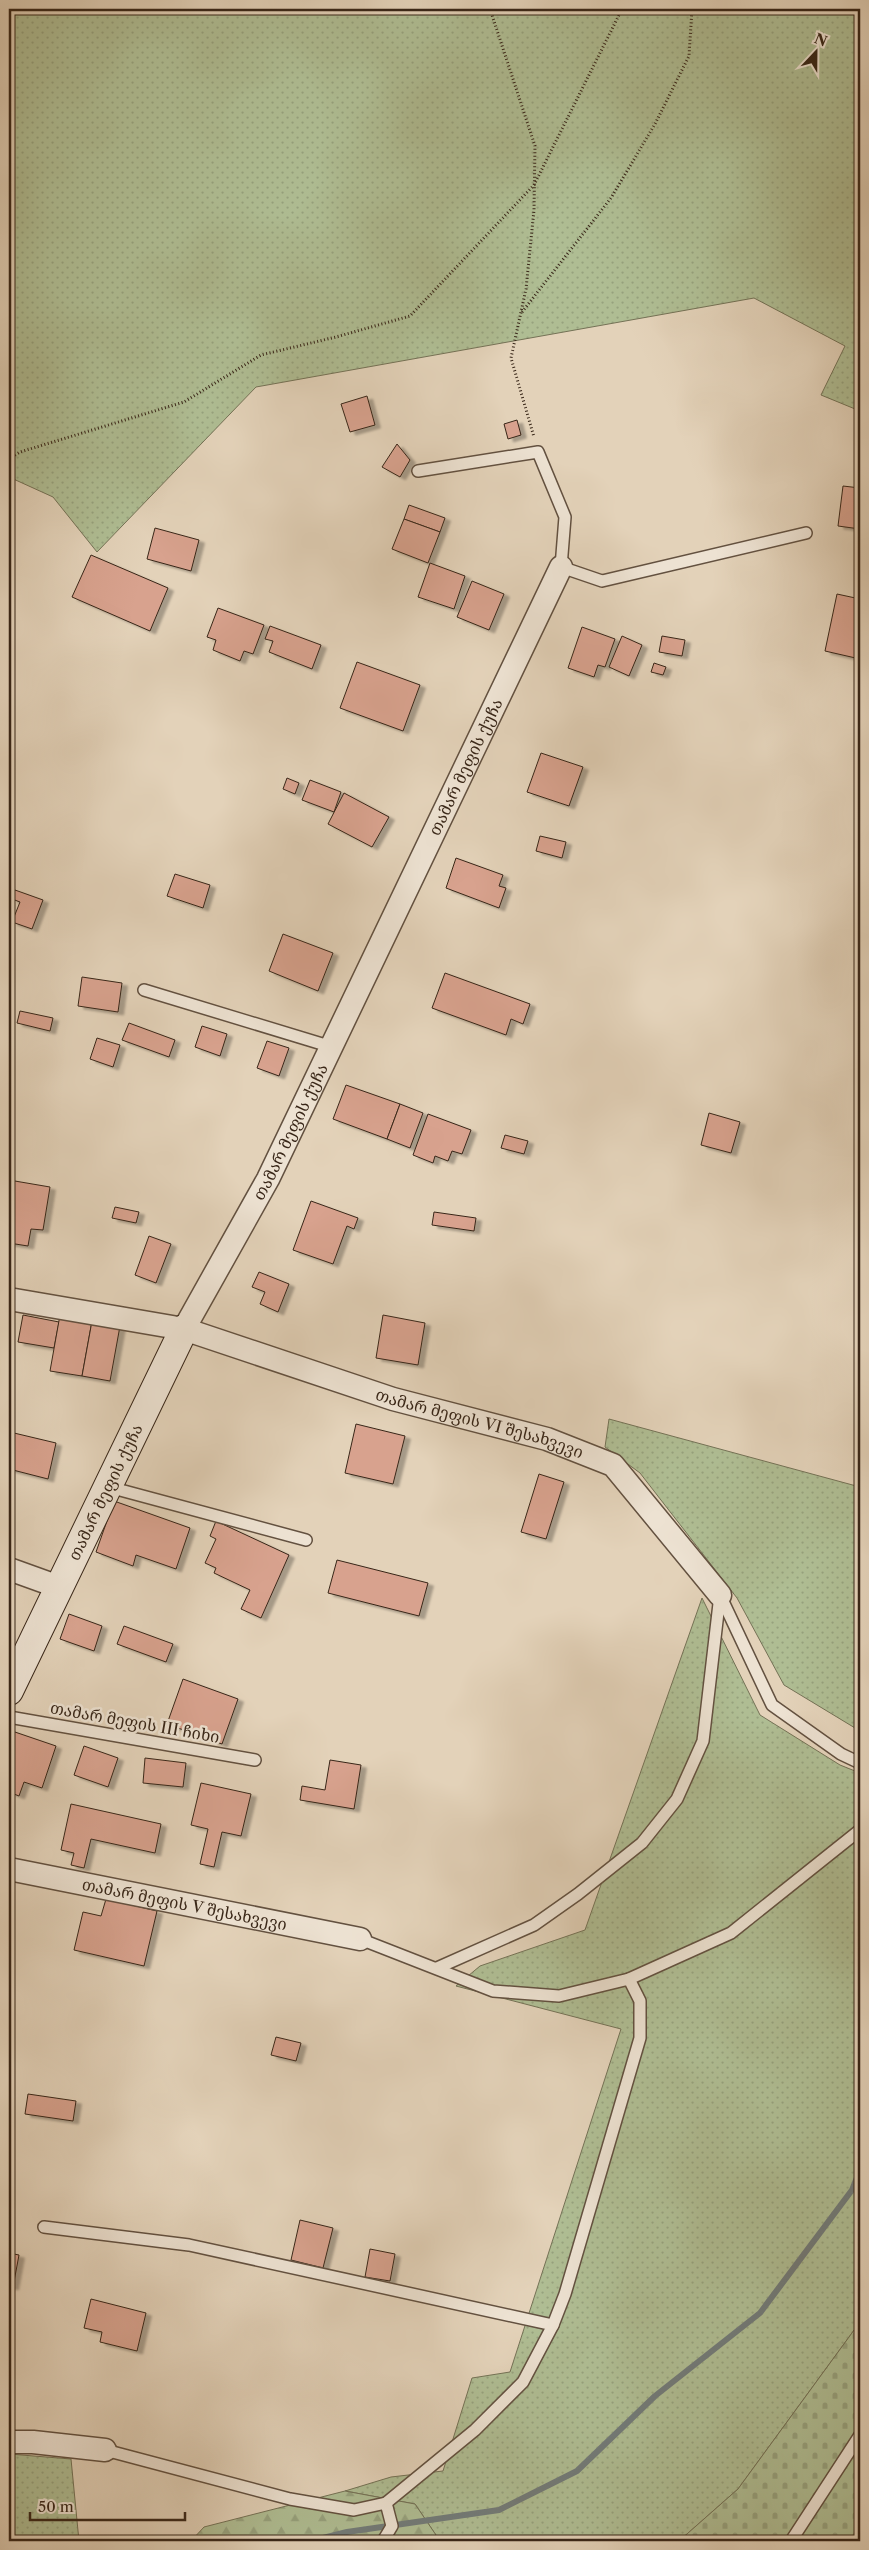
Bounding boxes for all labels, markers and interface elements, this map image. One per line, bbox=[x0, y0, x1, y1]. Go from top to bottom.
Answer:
north arrow bbox=[792, 28, 842, 78]
text: N bbox=[812, 29, 830, 51]
street label: თამარ მეფის ქუჩა bbox=[424, 695, 507, 838]
street label: თამარ მეფის ქუჩა bbox=[248, 1060, 332, 1204]
street label: თამარ მეფის VI შესახვევი bbox=[373, 1384, 586, 1462]
street label: თამარ მეფის ქუჩა bbox=[64, 1420, 147, 1564]
street label: თამარ მეფის III ჩიხი bbox=[49, 1697, 221, 1747]
street label: თამარ მეფის V შესახვევი bbox=[80, 1874, 289, 1934]
scale bar bbox=[30, 2490, 185, 2522]
text: 50 m bbox=[38, 2497, 74, 2516]

